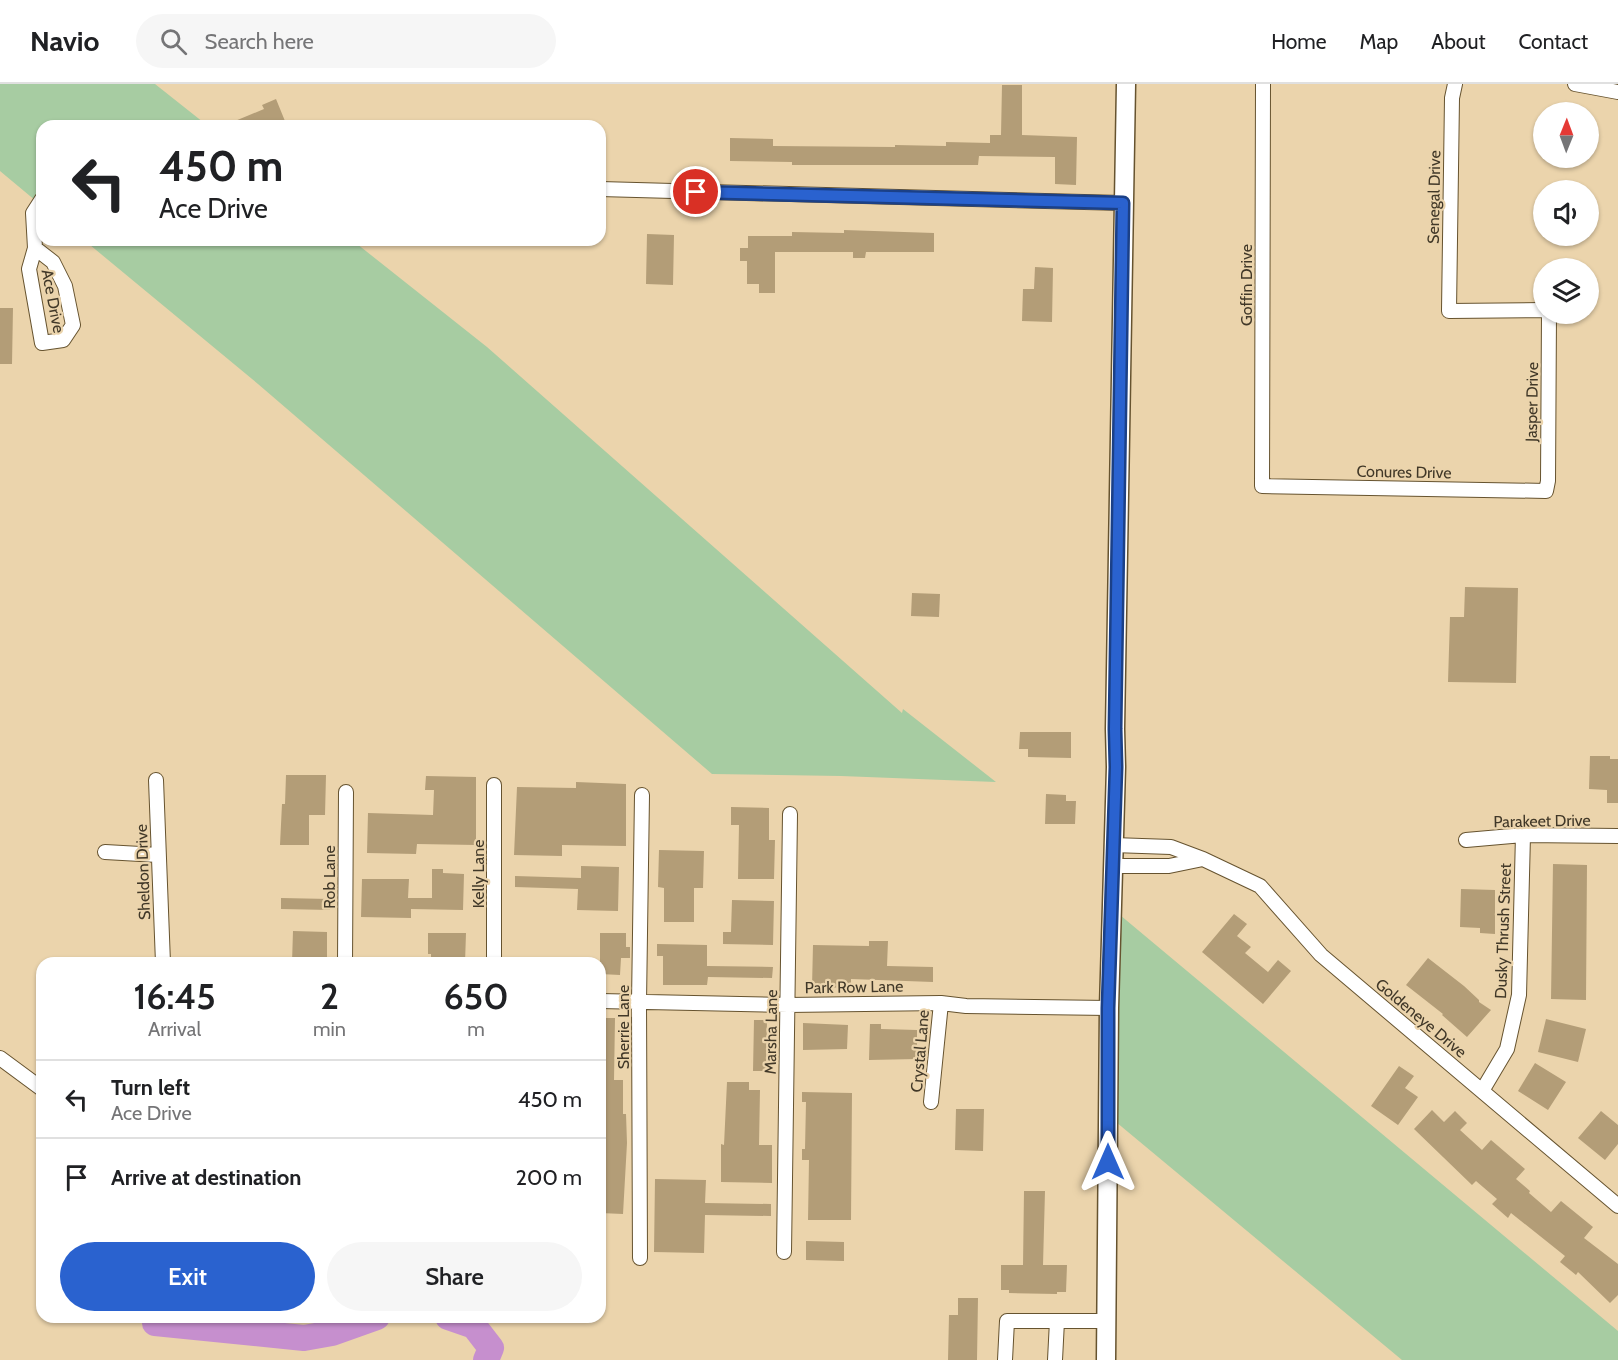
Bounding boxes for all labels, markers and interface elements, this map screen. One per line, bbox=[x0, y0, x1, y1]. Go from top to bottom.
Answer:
search box bbox=[136, 14, 556, 68]
text: Navio bbox=[30, 24, 100, 58]
icon: search bbox=[157, 25, 190, 58]
text: Search here bbox=[205, 28, 314, 55]
text: Home bbox=[1271, 29, 1327, 54]
text: Map bbox=[1360, 29, 1398, 54]
text: About bbox=[1431, 29, 1485, 54]
text: Contact bbox=[1518, 29, 1588, 54]
north arrow bbox=[1533, 102, 1599, 168]
map controls bbox=[1533, 102, 1599, 324]
text: 450 m bbox=[159, 140, 283, 192]
icon: left bbox=[60, 144, 138, 222]
street label: Senegal Drive bbox=[1424, 150, 1444, 244]
pin bbox=[670, 166, 721, 217]
icon: arrive bbox=[679, 175, 712, 208]
button: sound bbox=[1533, 180, 1599, 246]
text: Ace Drive bbox=[159, 192, 268, 225]
street label: Goffin Drive bbox=[1237, 244, 1256, 326]
button: layers bbox=[1533, 258, 1599, 324]
street label: Ace Drive bbox=[38, 268, 68, 334]
street label: Jasper Drive bbox=[1522, 362, 1542, 443]
street label: Conures Drive bbox=[1356, 462, 1452, 482]
street label: Parakeet Drive bbox=[1493, 811, 1591, 831]
street label: Sheldon Drive bbox=[132, 824, 154, 920]
street label: Kelly Lane bbox=[469, 840, 488, 908]
street label: Rob Lane bbox=[320, 845, 339, 909]
street label: Dusky Thrush Street bbox=[1491, 862, 1515, 999]
text: 16:45 bbox=[134, 974, 216, 1018]
text: 2 bbox=[320, 974, 339, 1018]
text: 650 bbox=[444, 974, 509, 1018]
street label: Goldeneye Drive bbox=[1372, 974, 1470, 1062]
street label: Park Row Lane bbox=[805, 977, 903, 997]
street label: Sherrie Lane bbox=[614, 985, 633, 1069]
street label: Marsha Lane bbox=[761, 989, 781, 1075]
street label: Crystal Lane bbox=[907, 1009, 933, 1093]
text: Arrival bbox=[148, 1017, 201, 1041]
text: min bbox=[313, 1017, 346, 1041]
text: m bbox=[467, 1017, 485, 1041]
text: Turn left bbox=[111, 1074, 190, 1101]
icon: left bbox=[60, 1083, 93, 1116]
text: 450 m bbox=[518, 1086, 582, 1113]
text: Ace Drive bbox=[111, 1101, 192, 1125]
position arrow bbox=[1076, 1130, 1140, 1194]
icon: arrive bbox=[60, 1161, 93, 1194]
text: Arrive at destination bbox=[111, 1164, 301, 1191]
text: 200 m bbox=[516, 1164, 582, 1191]
button: Exit bbox=[60, 1242, 315, 1311]
button: Share bbox=[327, 1242, 582, 1311]

